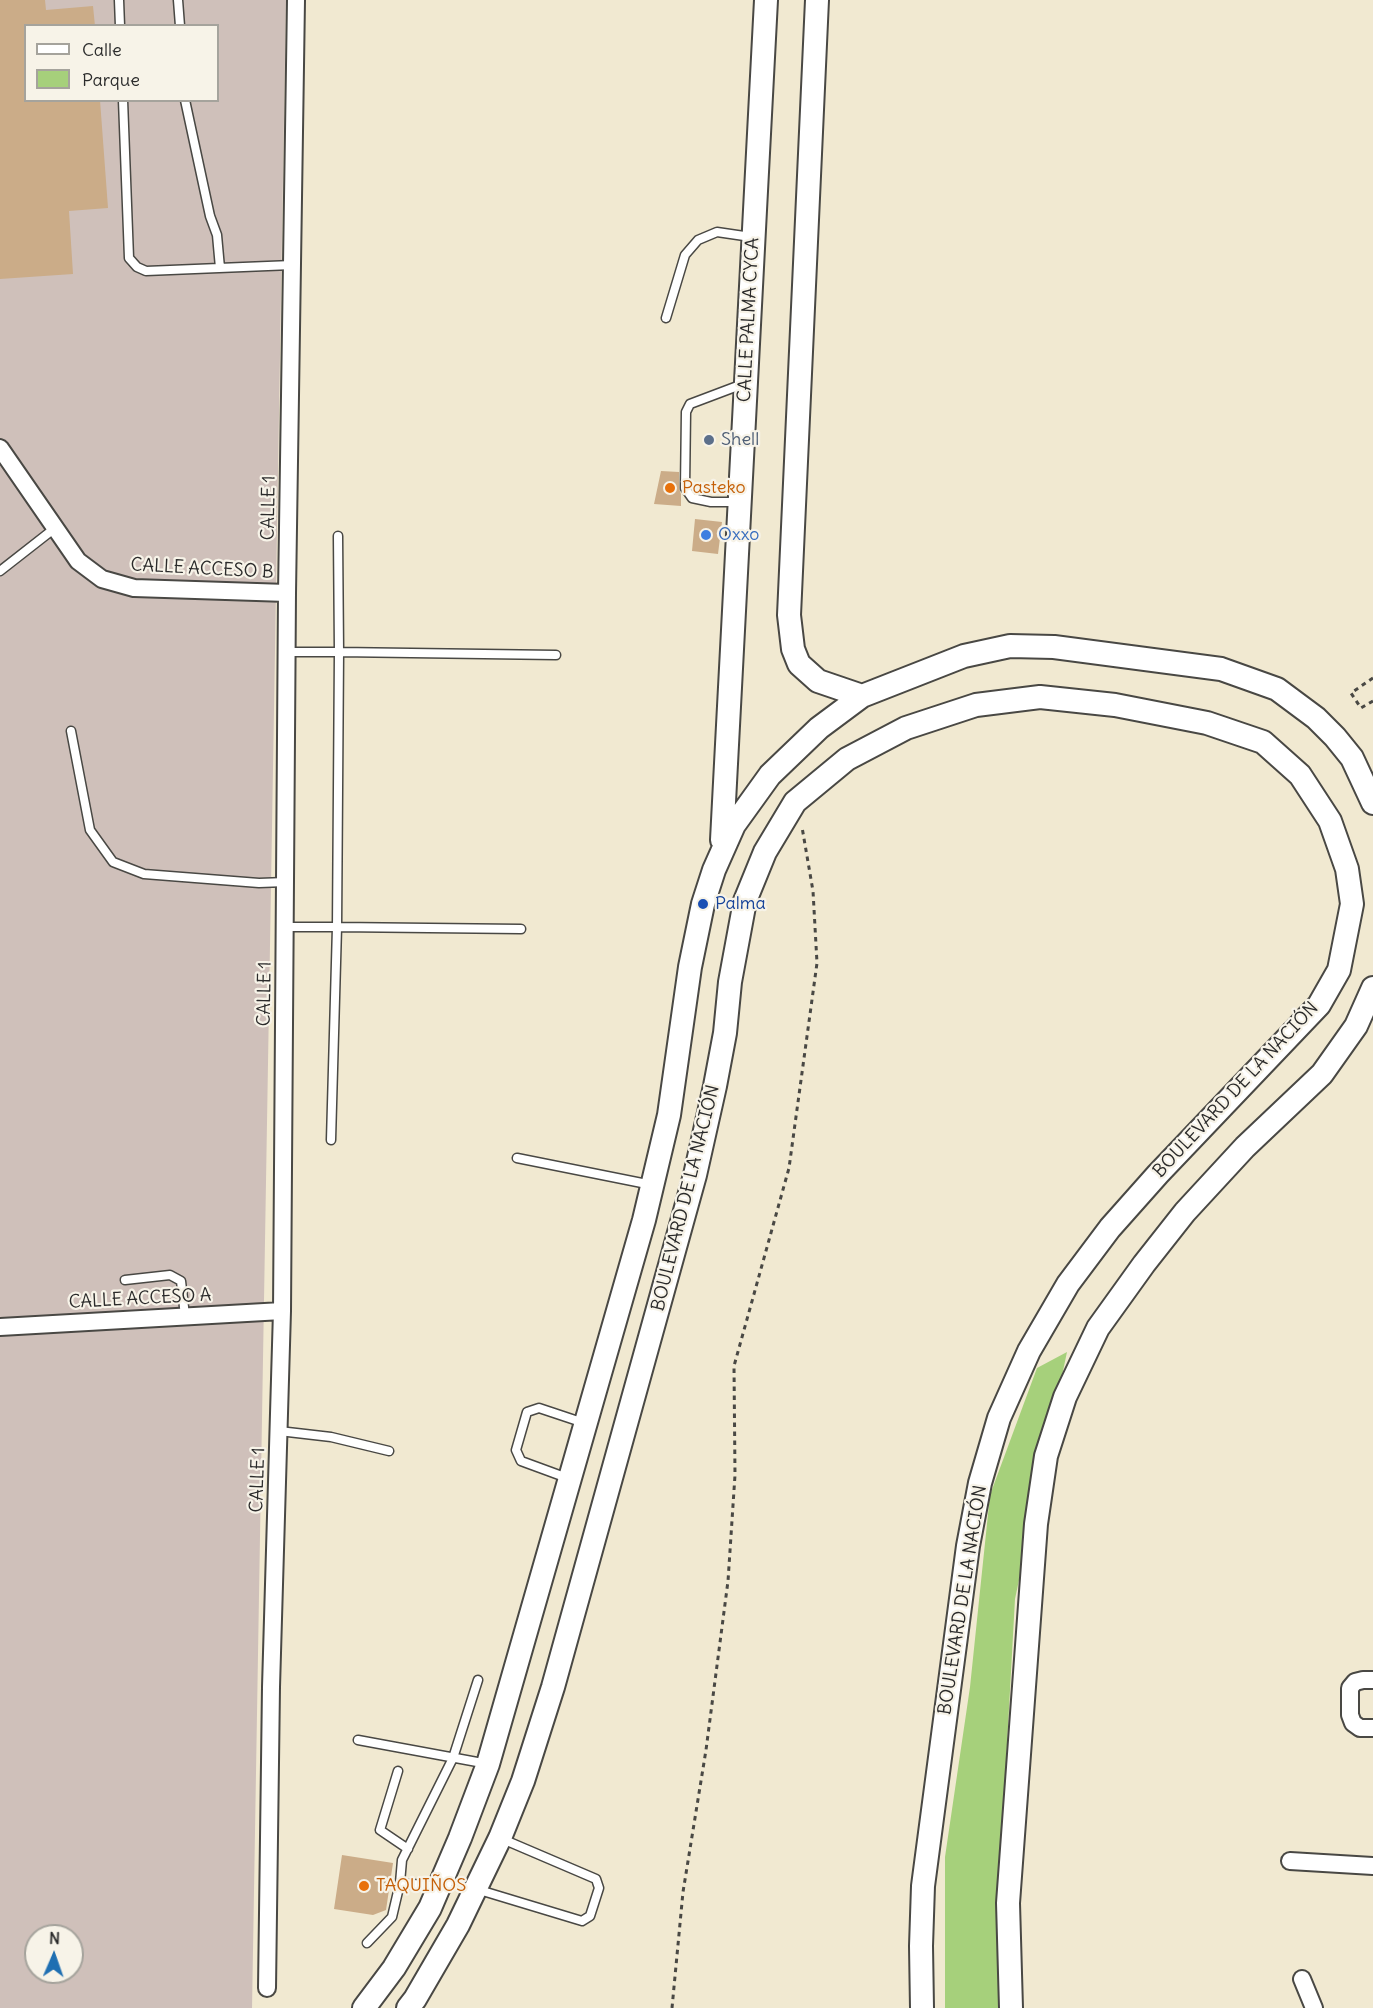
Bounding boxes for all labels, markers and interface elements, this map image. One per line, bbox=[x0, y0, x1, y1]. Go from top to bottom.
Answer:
legend bbox=[24, 24, 219, 102]
text: Calle bbox=[82, 38, 122, 61]
text: Parque bbox=[82, 68, 140, 91]
street label: CALLE PALMA CYCA bbox=[734, 237, 764, 403]
place label: Shell bbox=[721, 429, 759, 451]
marker: Shell bbox=[702, 433, 716, 447]
street label: CALLE 1 bbox=[258, 475, 280, 541]
place label: Pasteko bbox=[682, 477, 746, 499]
marker: Pasteko bbox=[663, 481, 677, 495]
place label: Oxxo bbox=[718, 524, 759, 546]
marker: Oxxo bbox=[699, 528, 713, 542]
street label: CALLE ACCESO B bbox=[130, 554, 274, 584]
place label: Palma bbox=[715, 893, 766, 915]
marker: Palma bbox=[696, 897, 710, 911]
street label: CALLE 1 bbox=[254, 961, 276, 1027]
street label: BOULEVARD DE LA NACIÓN bbox=[1149, 998, 1323, 1182]
street label: BOULEVARD DE LA NACIÓN bbox=[647, 1083, 725, 1313]
street label: CALLE ACCESO A bbox=[68, 1284, 212, 1314]
street label: CALLE 1 bbox=[246, 1447, 270, 1513]
street label: BOULEVARD DE LA NACIÓN bbox=[934, 1484, 992, 1716]
place label: TAQUIÑOS bbox=[376, 1875, 466, 1897]
marker: TAQUIÑOS bbox=[357, 1879, 371, 1893]
north arrow bbox=[24, 1924, 84, 1984]
text: N bbox=[49, 1928, 60, 1948]

